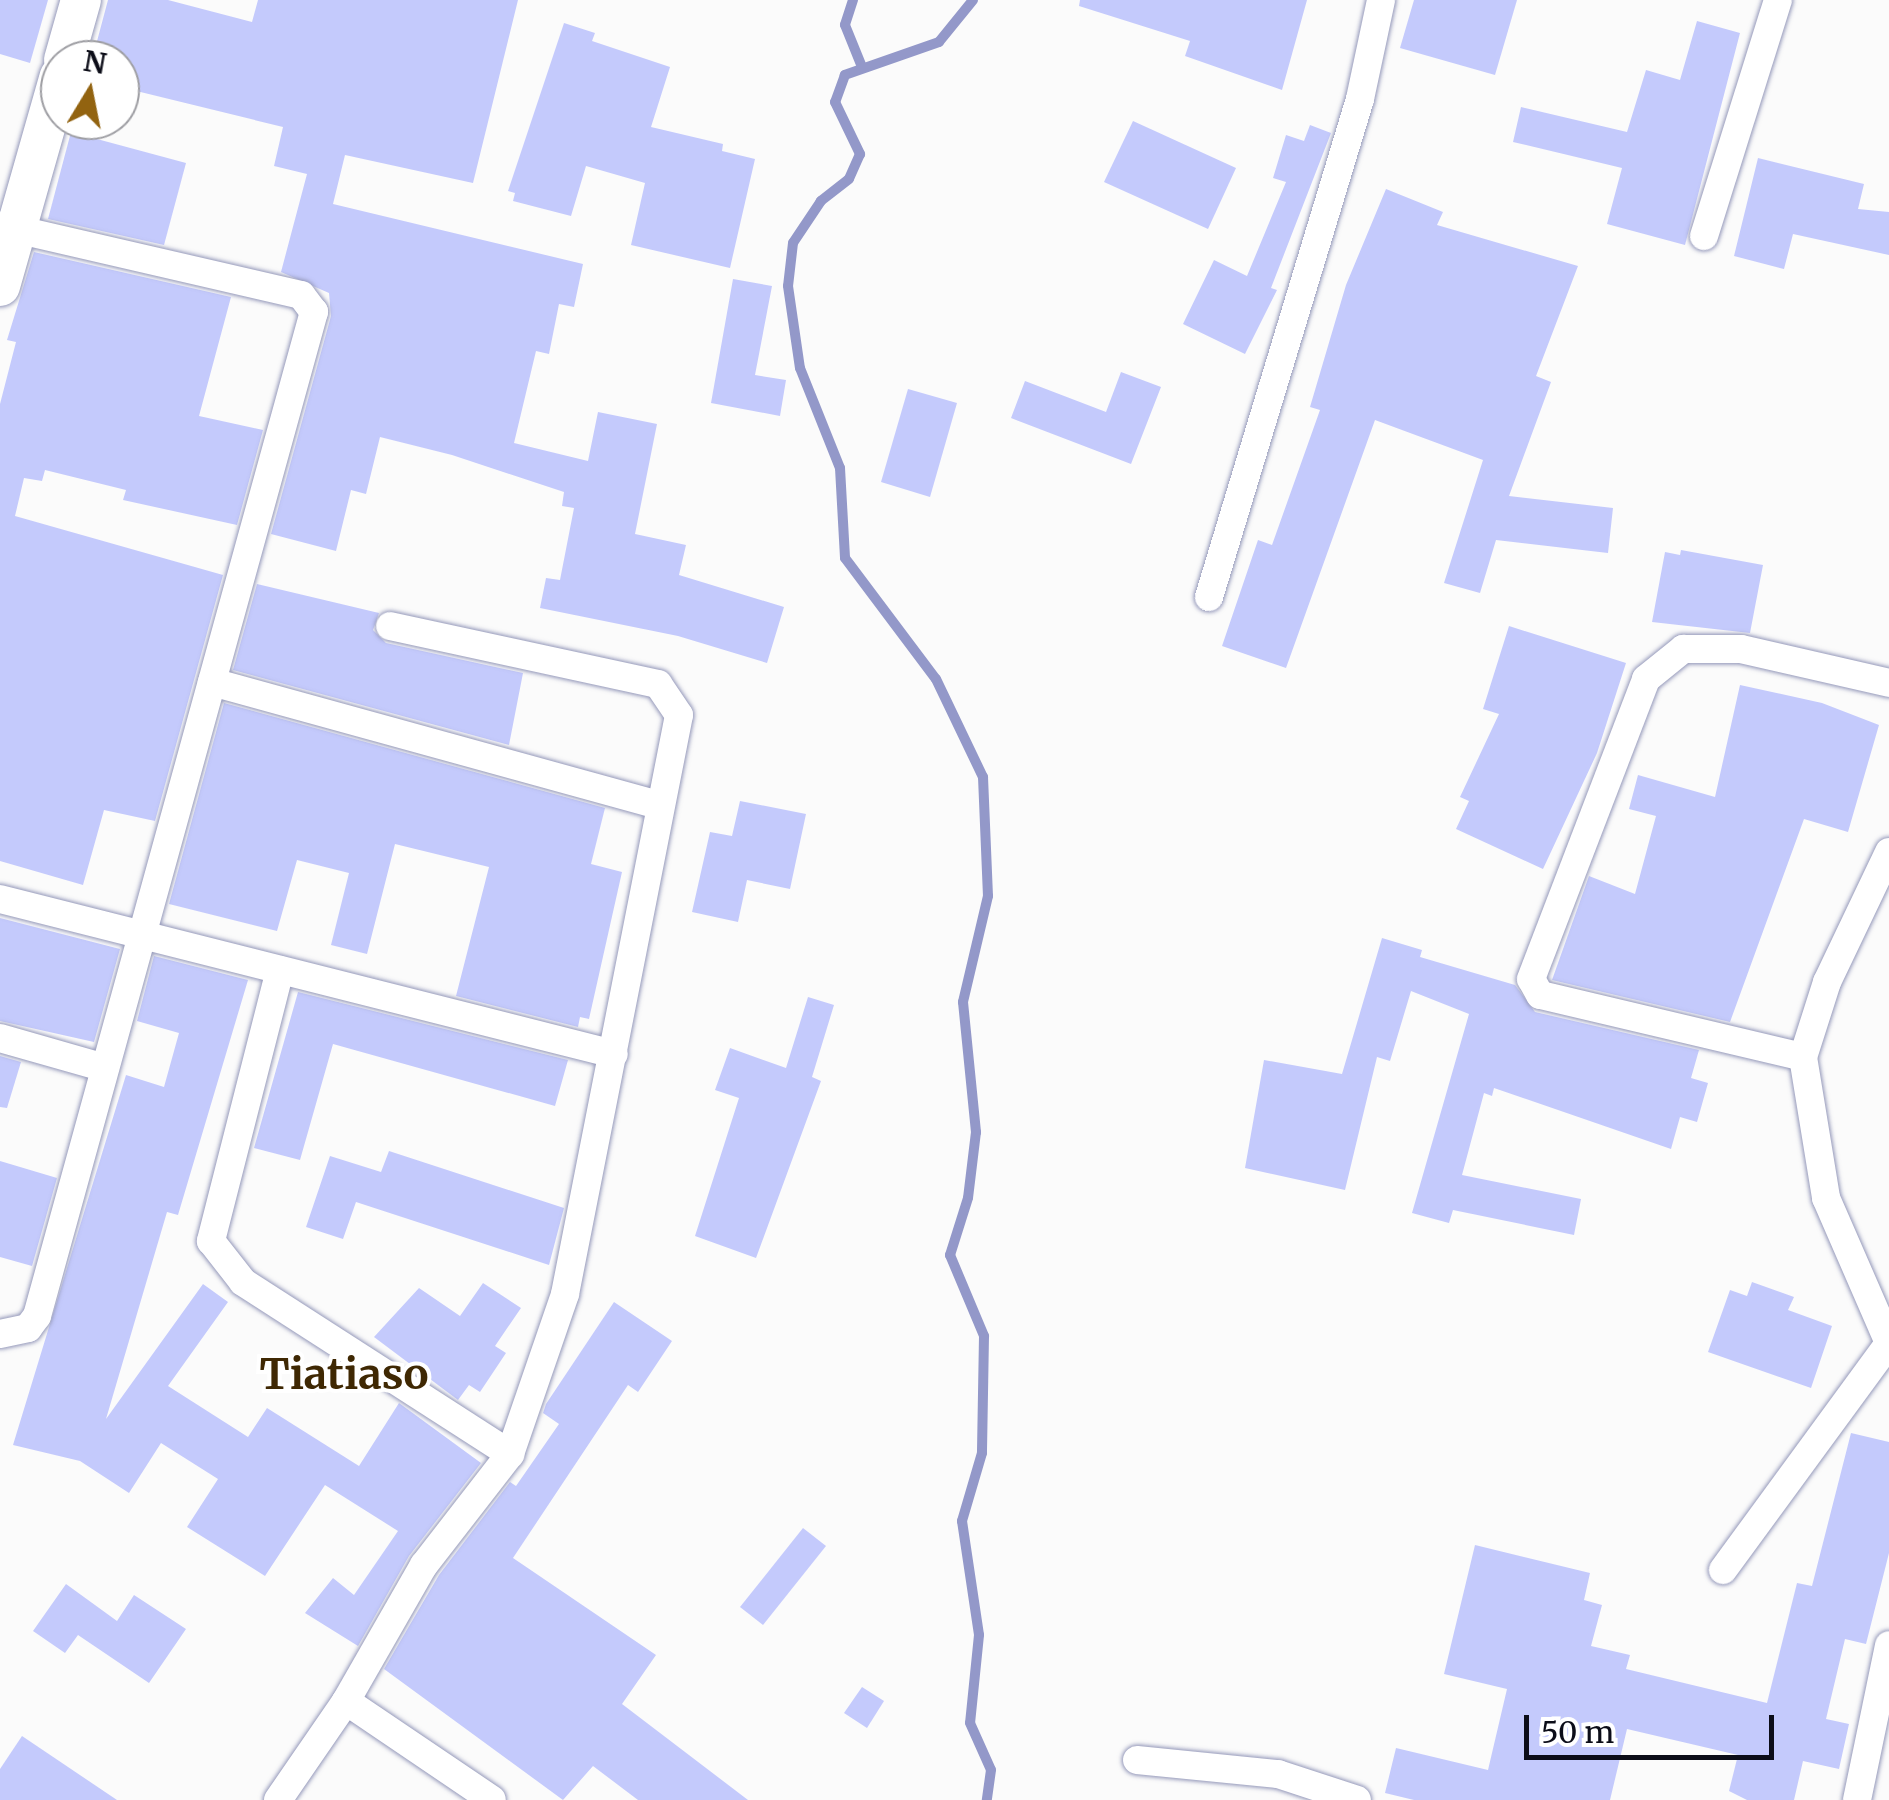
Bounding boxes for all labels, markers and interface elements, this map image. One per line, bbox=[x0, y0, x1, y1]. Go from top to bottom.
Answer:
north arrow bbox=[40, 40, 140, 140]
text: N bbox=[81, 43, 109, 82]
district label: Tiatiaso bbox=[259, 1349, 429, 1399]
scale bar bbox=[1529, 1695, 1779, 1757]
text: 50 m bbox=[1541, 1713, 1614, 1751]

